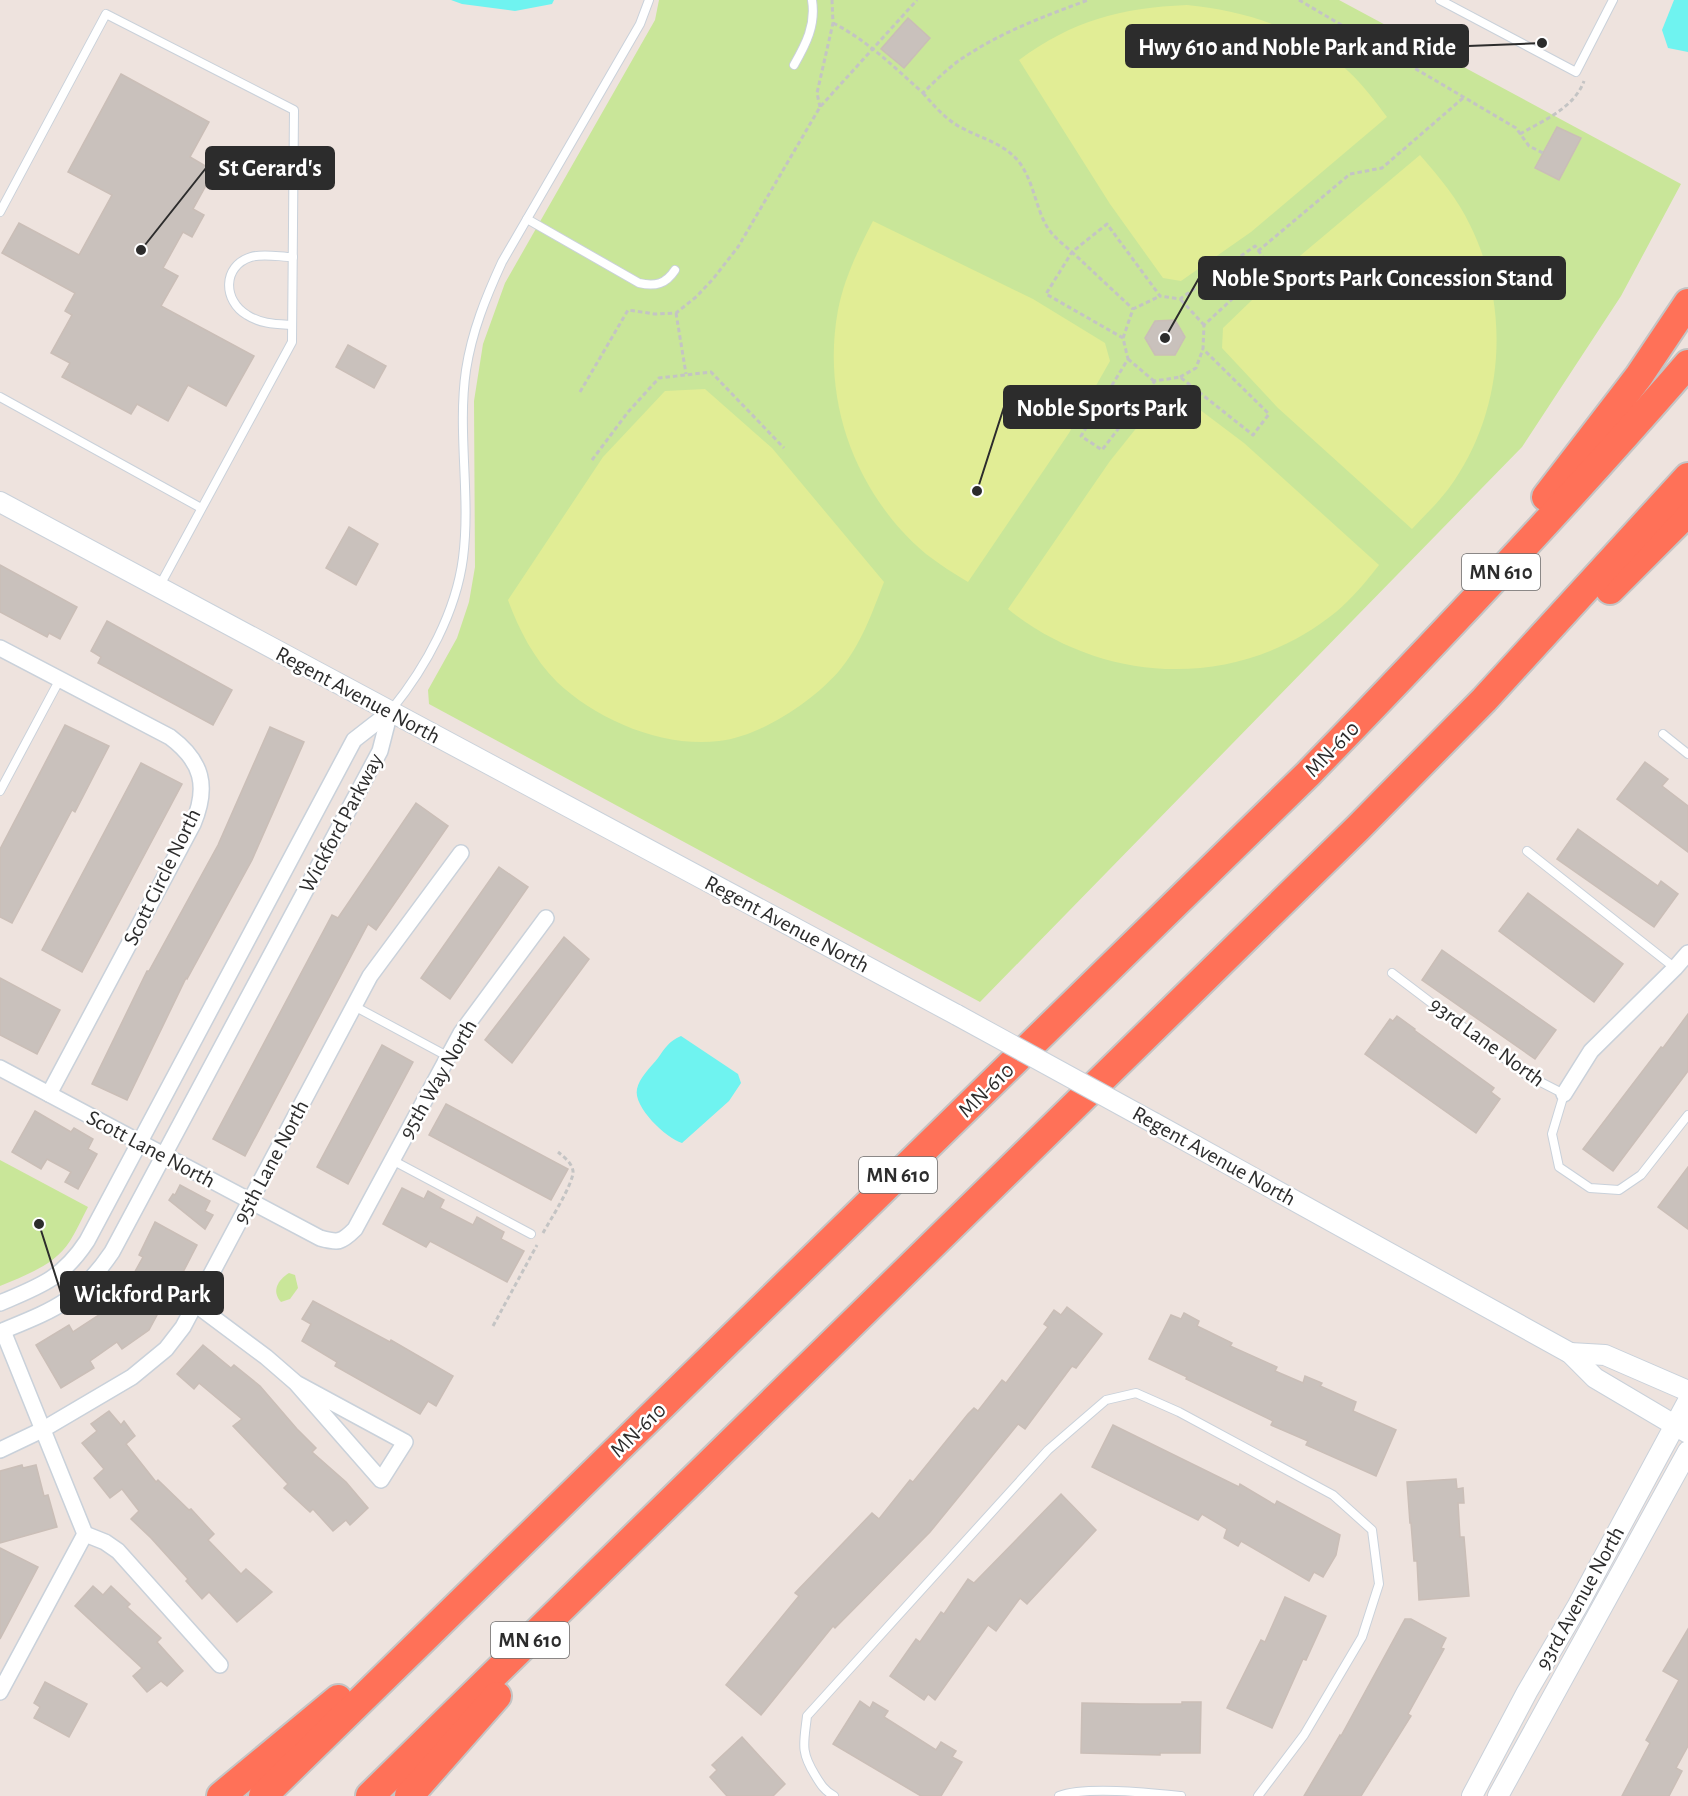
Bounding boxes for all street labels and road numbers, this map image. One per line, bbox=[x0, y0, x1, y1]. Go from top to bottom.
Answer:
road number: MN 610 bbox=[1462, 554, 1540, 590]
street label: Regent Avenue North bbox=[272, 642, 444, 748]
street label: MN-610 bbox=[1300, 717, 1364, 781]
street label: Wickford Parkway bbox=[295, 749, 387, 896]
street label: Scott Circle North bbox=[119, 805, 205, 949]
street label: Regent Avenue North bbox=[701, 871, 873, 977]
street label: 93rd Lane North bbox=[1425, 993, 1549, 1091]
street label: 95th Way North bbox=[395, 1016, 481, 1142]
street label: MN-610 bbox=[954, 1058, 1018, 1122]
street label: 95th Lane North bbox=[229, 1097, 313, 1227]
street label: Regent Avenue North bbox=[1129, 1102, 1299, 1210]
street label: Scott Lane North bbox=[83, 1106, 219, 1192]
road number: MN 610 bbox=[859, 1157, 937, 1193]
street label: MN-610 bbox=[606, 1398, 670, 1462]
street label: 93rd Avenue North bbox=[1532, 1523, 1628, 1673]
road number: MN 610 bbox=[491, 1622, 569, 1658]

